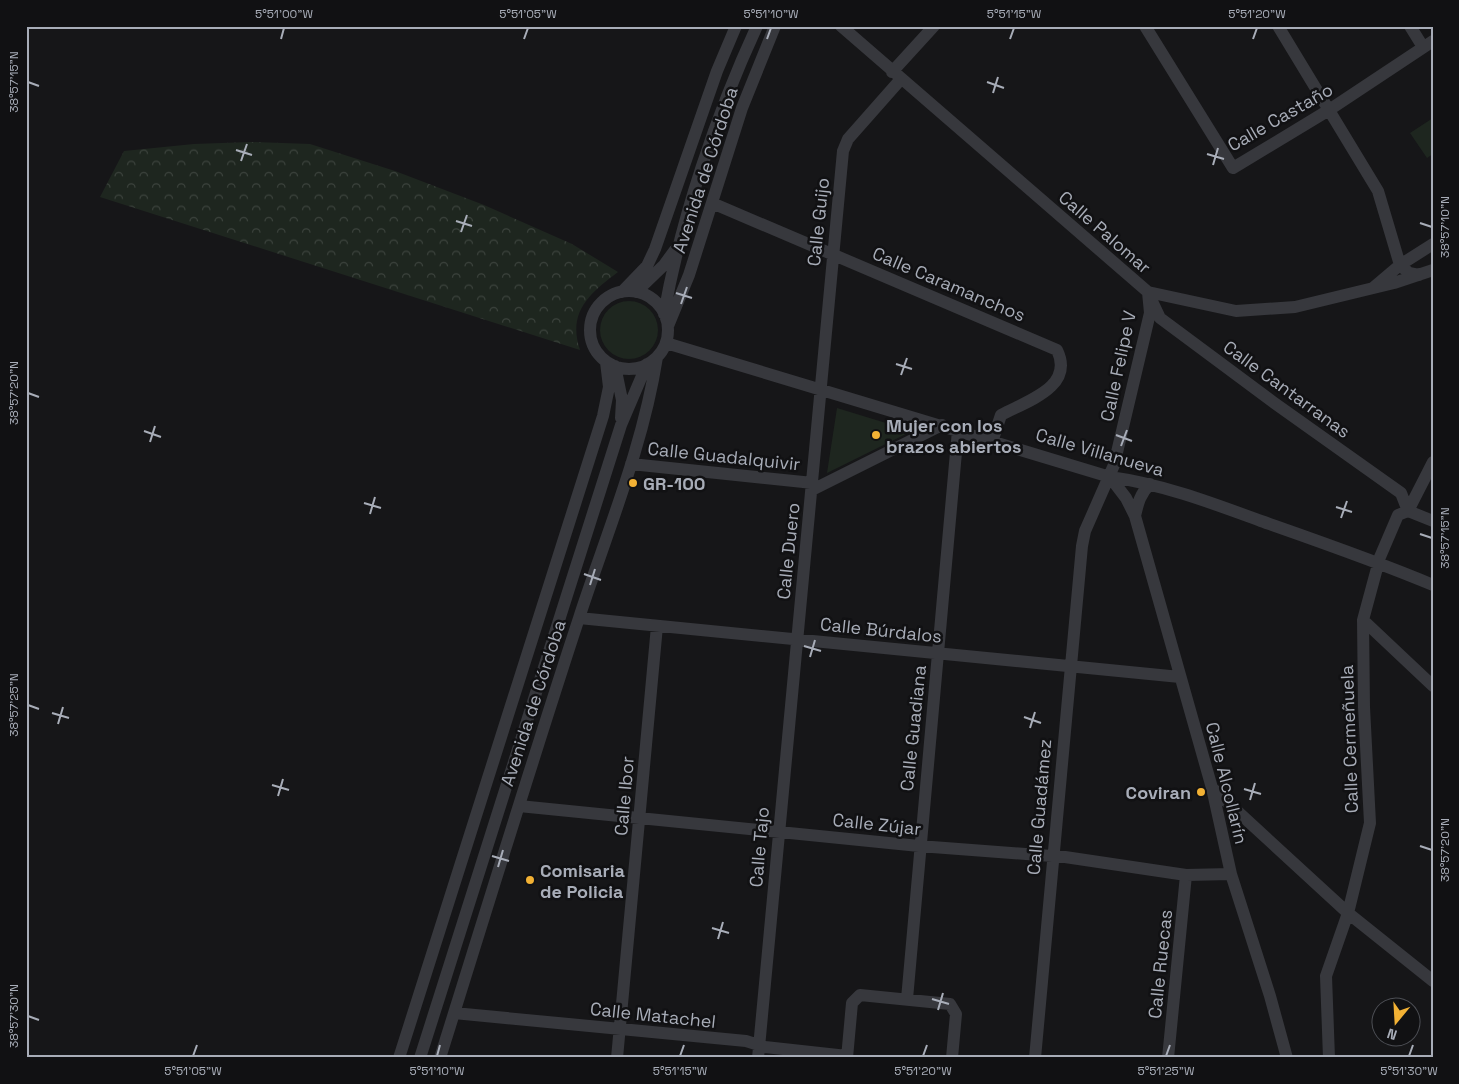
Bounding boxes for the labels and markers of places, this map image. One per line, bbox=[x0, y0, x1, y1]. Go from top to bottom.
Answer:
place label: Mujer con los brazos abiertos bbox=[886, 414, 1022, 458]
marker: Mujer con los brazos abiertos bbox=[870, 429, 882, 441]
place label: GR-100 bbox=[643, 472, 706, 495]
marker: GR-100 bbox=[627, 477, 639, 489]
place label: Coviran bbox=[1126, 781, 1191, 804]
marker: Coviran bbox=[1195, 786, 1207, 798]
place label: Comisaria de Policia bbox=[540, 859, 625, 903]
marker: Comisaria de Policia bbox=[524, 874, 536, 886]

